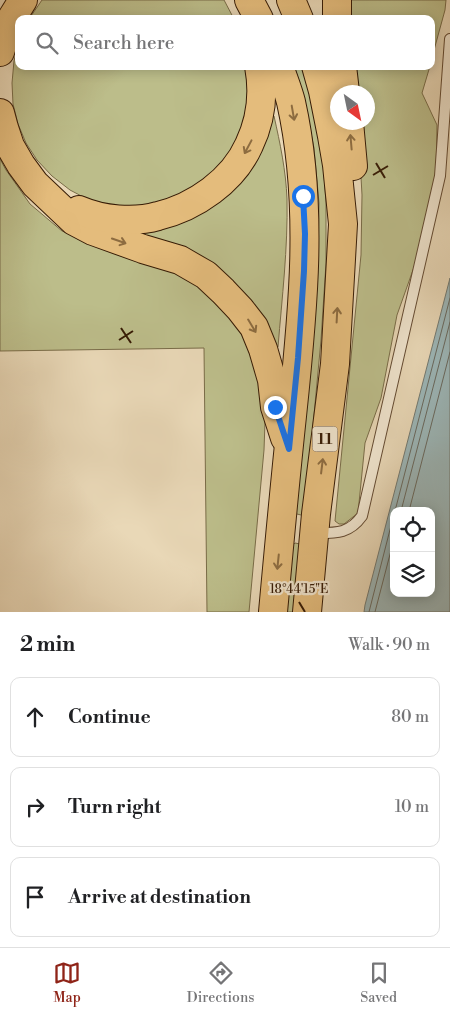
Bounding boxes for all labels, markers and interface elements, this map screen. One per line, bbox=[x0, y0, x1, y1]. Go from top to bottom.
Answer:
search box bbox=[15, 15, 435, 70]
icon: search bbox=[33, 29, 61, 57]
text: Search here bbox=[73, 31, 174, 55]
north arrow bbox=[330, 85, 375, 130]
one-way arrow bbox=[288, 104, 298, 120]
one-way arrow bbox=[346, 134, 356, 150]
one-way arrow bbox=[242, 140, 252, 154]
route start bbox=[292, 185, 315, 208]
one-way arrow bbox=[111, 237, 127, 246]
one-way arrow bbox=[332, 307, 342, 324]
one-way arrow bbox=[248, 318, 258, 332]
route end bbox=[264, 396, 287, 419]
road number: 11 bbox=[312, 426, 338, 452]
one-way arrow bbox=[317, 458, 327, 474]
map controls bbox=[390, 507, 435, 597]
button: locate bbox=[390, 507, 435, 552]
button: layers bbox=[390, 552, 435, 597]
one-way arrow bbox=[273, 553, 283, 569]
text: 18°44'15"E bbox=[270, 582, 328, 597]
text: 2 min bbox=[20, 632, 75, 658]
text: Walk · 90 m bbox=[348, 635, 430, 655]
icon: ahead bbox=[21, 703, 49, 731]
text: Continue bbox=[68, 705, 151, 729]
text: 80 m bbox=[391, 707, 429, 727]
icon: right bbox=[21, 793, 49, 821]
text: Turn right bbox=[68, 795, 161, 819]
text: 10 m bbox=[395, 797, 429, 817]
icon: arrive bbox=[21, 883, 49, 911]
text: Arrive at destination bbox=[68, 885, 251, 909]
tab: Map bbox=[53, 959, 81, 1007]
tab: Directions bbox=[187, 959, 254, 1007]
tab: Saved bbox=[360, 959, 397, 1007]

